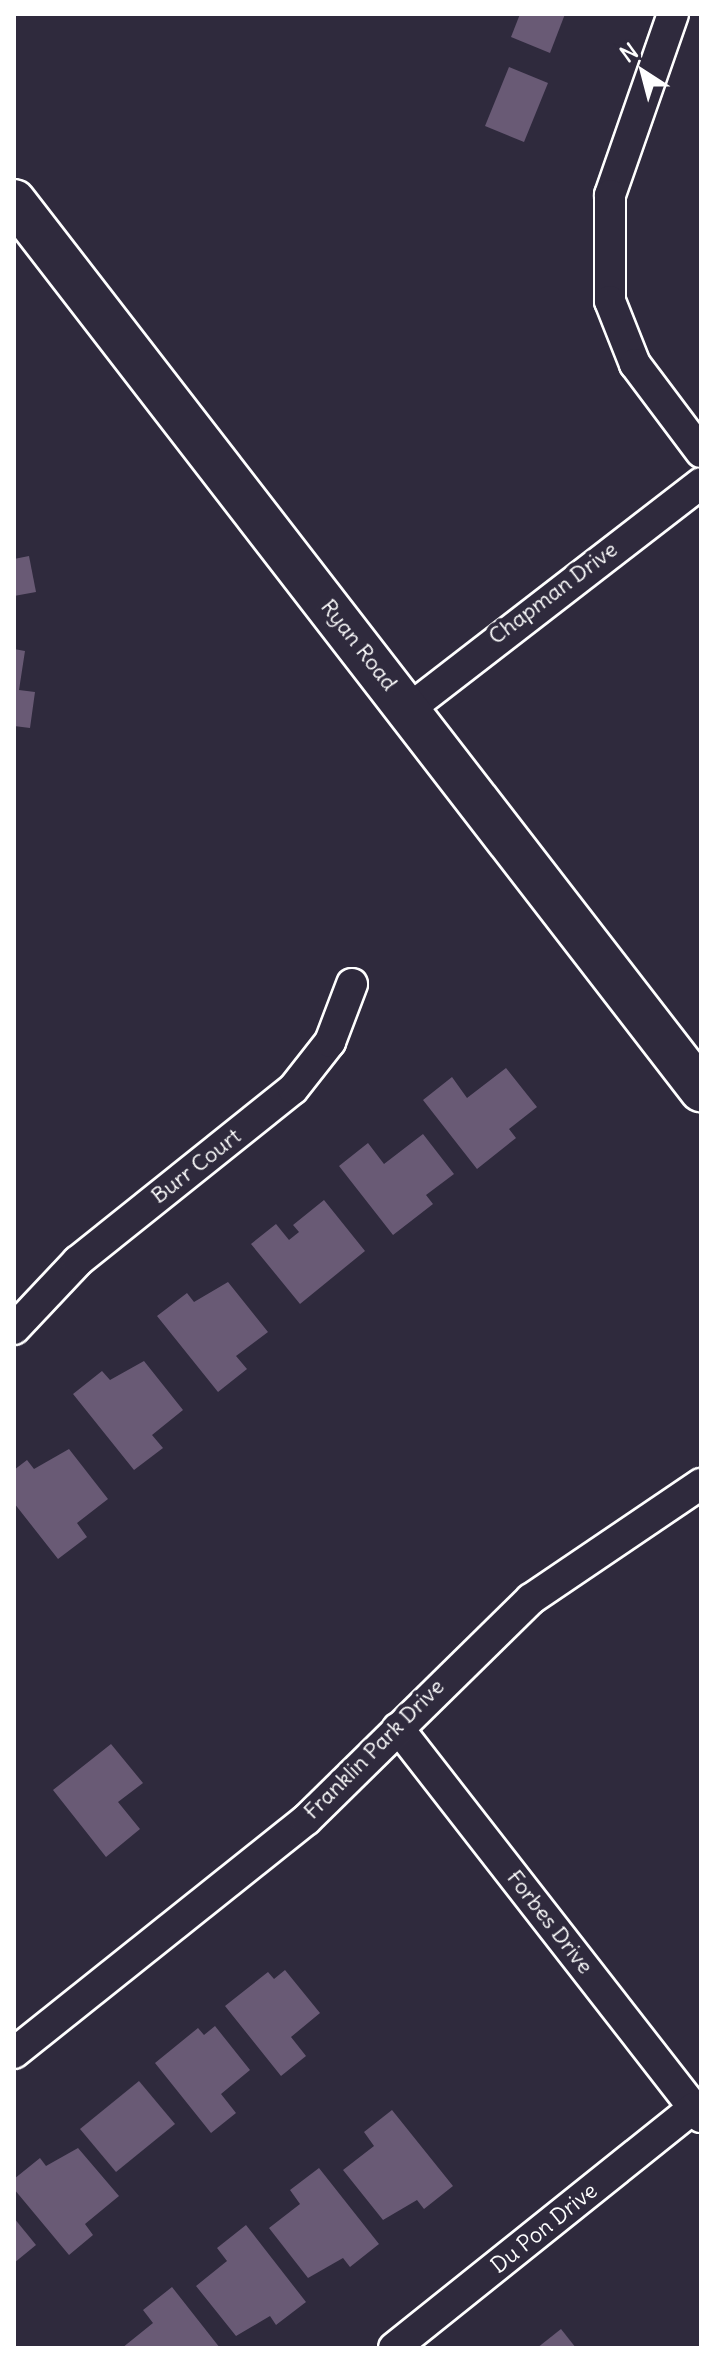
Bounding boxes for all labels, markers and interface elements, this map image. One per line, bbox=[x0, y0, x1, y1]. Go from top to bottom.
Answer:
north arrow bbox=[603, 32, 683, 112]
text: N bbox=[615, 37, 643, 68]
street label: Chapman Drive bbox=[484, 536, 622, 650]
street label: Ryan Road bbox=[315, 594, 403, 696]
street label: Burr Court bbox=[146, 1123, 246, 1209]
street label: Franklin Park Drive bbox=[298, 1673, 450, 1825]
street label: Forbes Drive bbox=[501, 1865, 599, 1979]
street label: Du Pon Drive bbox=[486, 2177, 602, 2279]

